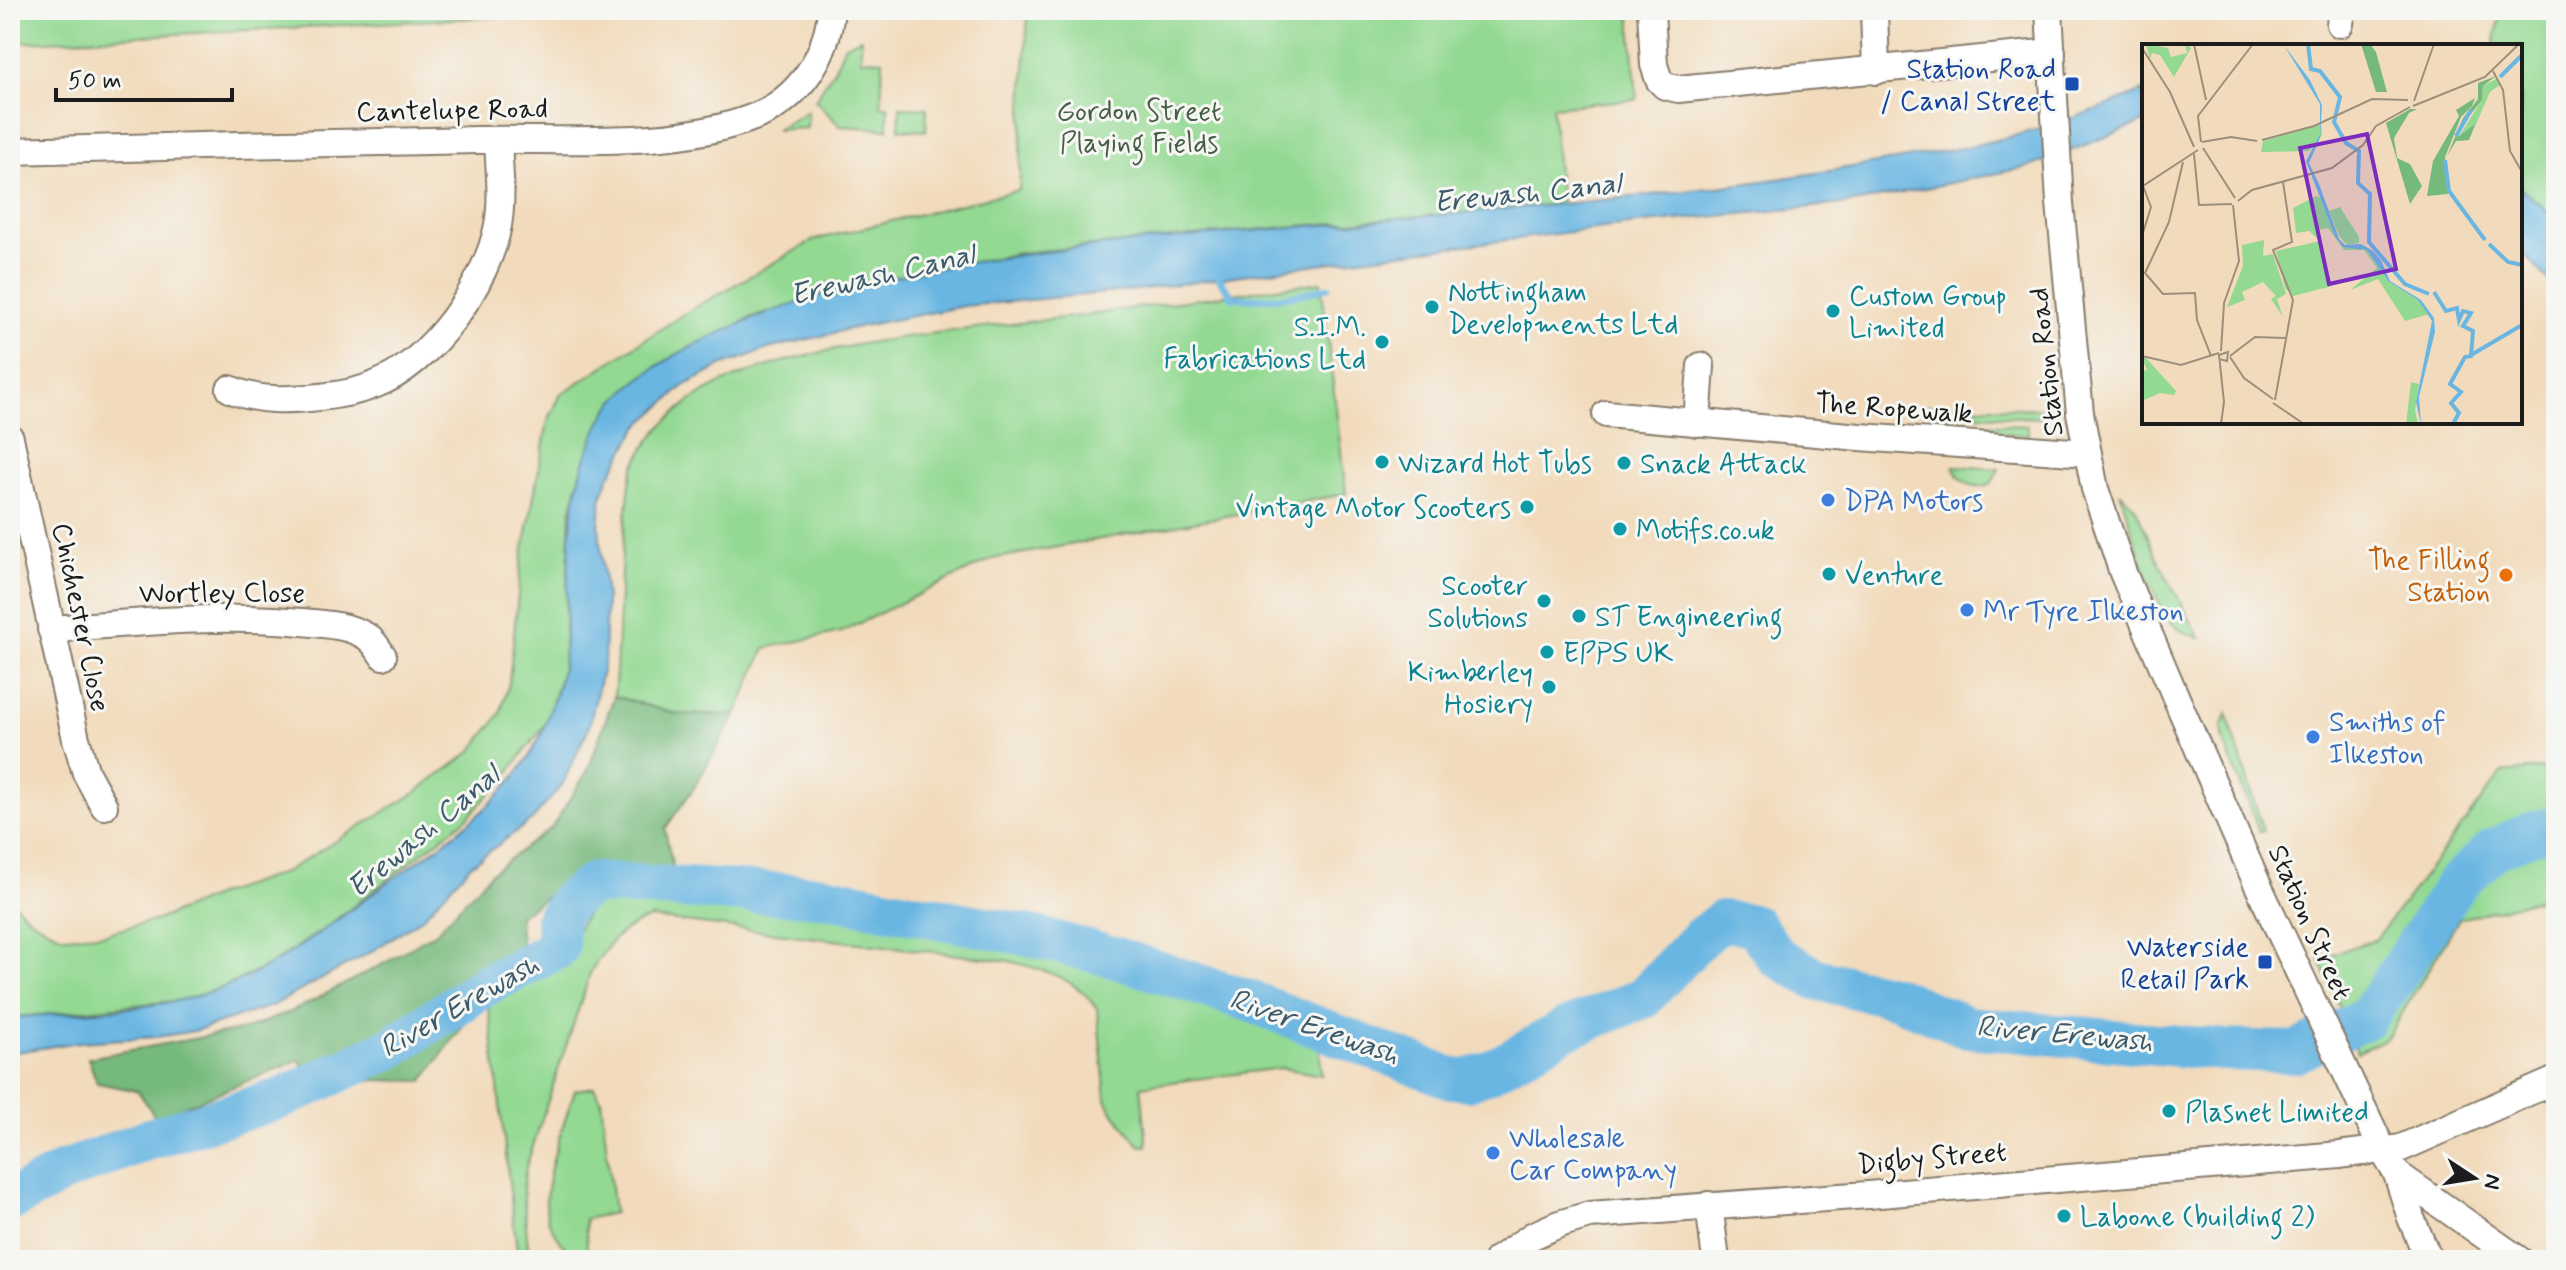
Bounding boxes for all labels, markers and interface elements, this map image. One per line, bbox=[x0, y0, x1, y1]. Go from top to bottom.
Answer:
inset map bbox=[2142, 44, 2522, 424]
scale bar bbox=[56, 52, 232, 102]
place label: Station Road / Canal Street bbox=[1880, 52, 2057, 121]
text: 50 m bbox=[68, 66, 122, 97]
marker: Station Road / Canal Street bbox=[2063, 75, 2081, 93]
street label: Cantelupe Road bbox=[356, 91, 548, 132]
park label: Gordon Street Playing Fields bbox=[1056, 94, 1222, 166]
water label: Erewash Canal bbox=[1432, 164, 1627, 223]
water label: Erewash Canal bbox=[786, 234, 982, 316]
place label: Nottingham Developments Ltd bbox=[1448, 275, 1678, 344]
place label: Custom Group Limited bbox=[1849, 279, 2007, 348]
street label: Station Road bbox=[2021, 285, 2074, 438]
marker: Nottingham Developments Ltd bbox=[1423, 298, 1441, 316]
marker: Custom Group Limited bbox=[1824, 302, 1842, 320]
place label: S.I.M. Fabrications Ltd bbox=[1163, 310, 1366, 379]
marker: S.I.M. Fabrications Ltd bbox=[1373, 333, 1391, 351]
street label: The Ropewalk bbox=[1814, 386, 1974, 433]
place label: Wizard Hot Tubs bbox=[1398, 446, 1592, 483]
place label: Snack Attack bbox=[1640, 447, 1807, 484]
marker: Wizard Hot Tubs bbox=[1373, 453, 1391, 471]
marker: Snack Attack bbox=[1615, 454, 1633, 472]
place label: DPA Motors bbox=[1844, 484, 1983, 521]
place label: Vintage Motor Scooters bbox=[1235, 491, 1511, 528]
marker: DPA Motors bbox=[1819, 491, 1837, 509]
marker: Vintage Motor Scooters bbox=[1518, 498, 1536, 516]
place label: Motifs.co.uk bbox=[1636, 513, 1775, 550]
street label: Chichester Close bbox=[41, 520, 118, 715]
marker: Motifs.co.uk bbox=[1611, 520, 1629, 538]
place label: The Filling Station bbox=[2368, 543, 2490, 612]
place label: Venture bbox=[1845, 558, 1943, 595]
marker: Venture bbox=[1820, 565, 1838, 583]
marker: The Filling Station bbox=[2497, 566, 2515, 584]
place label: Scooter Solutions bbox=[1427, 569, 1528, 638]
street label: Wortley Close bbox=[139, 576, 305, 613]
marker: Scooter Solutions bbox=[1535, 592, 1553, 610]
place label: Mr Tyre Ilkeston bbox=[1983, 594, 2184, 631]
place label: ST Engineering bbox=[1595, 600, 1783, 640]
marker: Mr Tyre Ilkeston bbox=[1958, 601, 1976, 619]
marker: ST Engineering bbox=[1570, 607, 1588, 625]
place label: EPPS UK bbox=[1563, 636, 1674, 673]
marker: EPPS UK bbox=[1538, 643, 1556, 661]
place label: Kimberley Hosiery bbox=[1408, 655, 1533, 724]
marker: Kimberley Hosiery bbox=[1540, 678, 1558, 696]
place label: Smiths of Ilkeston bbox=[2329, 705, 2445, 774]
marker: Smiths of Ilkeston bbox=[2304, 728, 2322, 746]
water label: Erewash Canal bbox=[339, 754, 512, 907]
street label: Station Street bbox=[2258, 840, 2359, 1007]
place label: Waterside Retail Park bbox=[2121, 930, 2249, 999]
water label: River Erewash bbox=[373, 945, 546, 1068]
marker: Waterside Retail Park bbox=[2256, 953, 2274, 971]
water label: River Erewash bbox=[1224, 980, 1405, 1075]
water label: River Erewash bbox=[1975, 1007, 2155, 1062]
place label: Plasnet Limited bbox=[2185, 1095, 2369, 1132]
marker: Plasnet Limited bbox=[2160, 1102, 2178, 1120]
place label: Wholesale Car Company bbox=[1509, 1121, 1677, 1190]
street label: Digby Street bbox=[1856, 1135, 2009, 1187]
north arrow bbox=[2434, 1138, 2514, 1218]
marker: Wholesale Car Company bbox=[1484, 1144, 1502, 1162]
text: N bbox=[2476, 1172, 2507, 1192]
place label: Labone (building 2) bbox=[2080, 1200, 2314, 1240]
marker: Labone (building 2) bbox=[2055, 1207, 2073, 1225]

